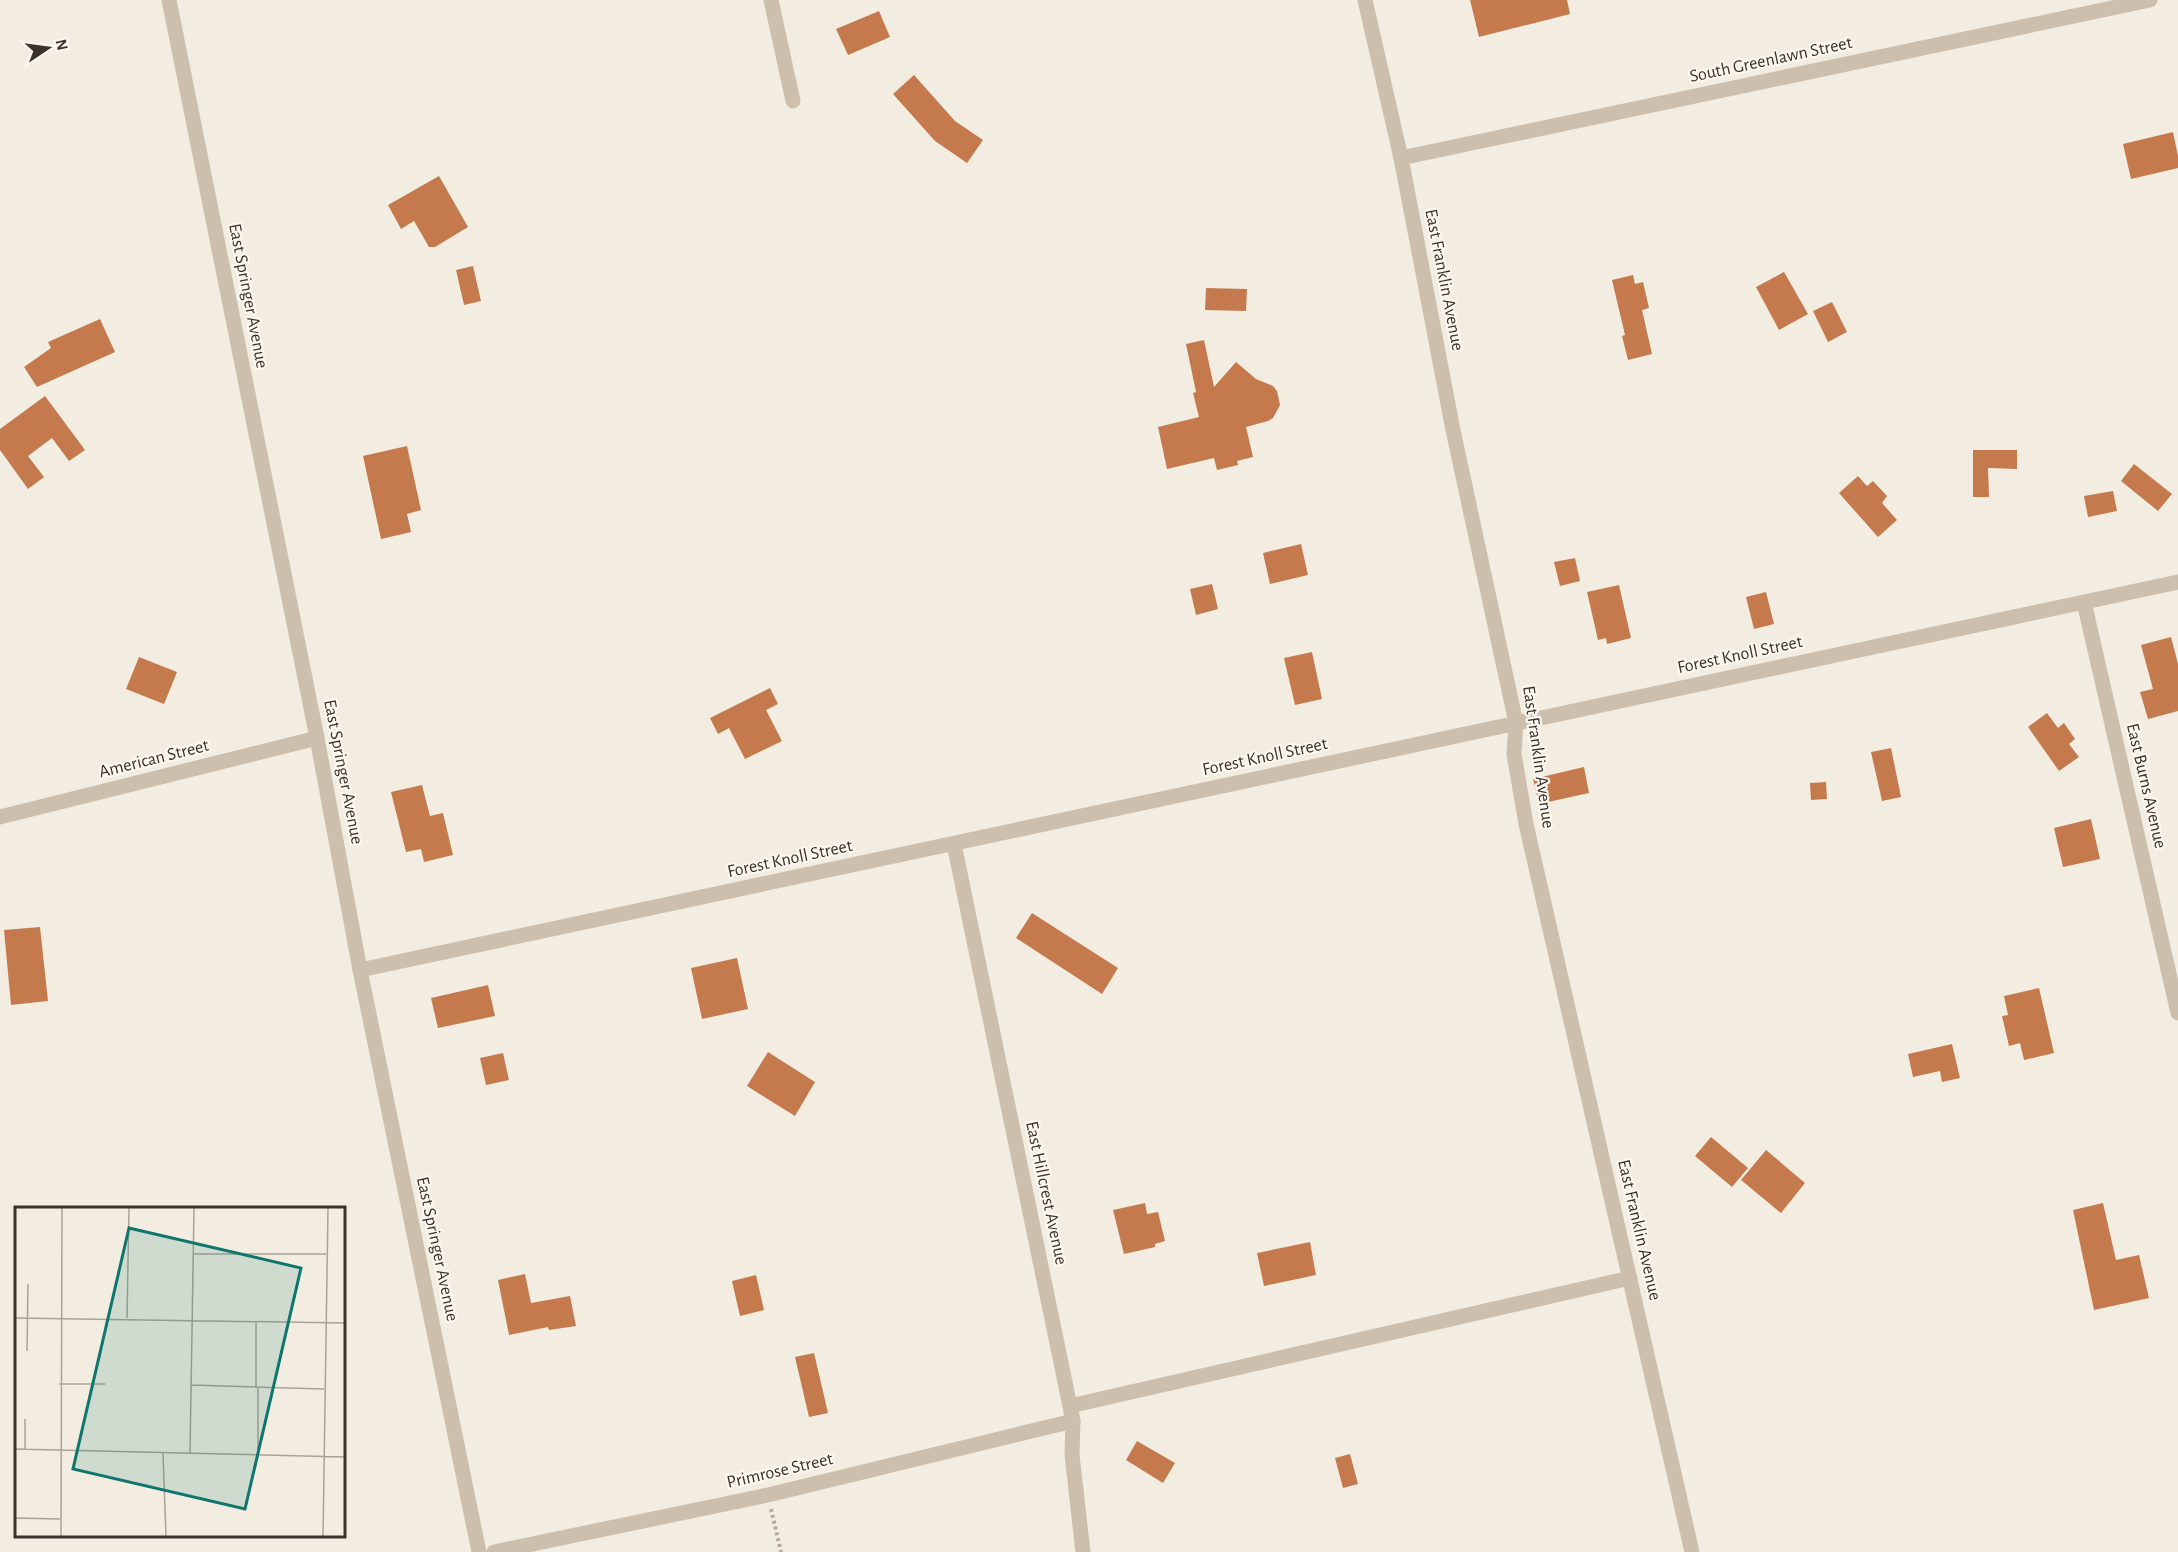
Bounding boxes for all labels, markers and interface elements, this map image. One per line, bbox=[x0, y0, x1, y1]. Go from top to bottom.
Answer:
north arrow bbox=[18, 18, 78, 78]
street label: South Greenlawn Street bbox=[1688, 34, 1854, 86]
text: N bbox=[53, 38, 71, 52]
street label: East Franklin Avenue bbox=[1421, 208, 1467, 352]
street label: East Springer Avenue bbox=[225, 222, 271, 370]
street label: Forest Knoll Street bbox=[1676, 633, 1804, 677]
street label: East Franklin Avenue bbox=[1519, 684, 1557, 830]
street label: East Springer Avenue bbox=[320, 698, 366, 846]
street label: East Burns Avenue bbox=[2123, 722, 2169, 850]
street label: Forest Knoll Street bbox=[1201, 735, 1329, 779]
street label: American Street bbox=[97, 737, 211, 781]
street label: Forest Knoll Street bbox=[726, 837, 854, 881]
street label: East Hillcrest Avenue bbox=[1022, 1120, 1070, 1266]
street label: East Franklin Avenue bbox=[1614, 1158, 1664, 1302]
street label: East Springer Avenue bbox=[413, 1175, 461, 1323]
inset map bbox=[15, 1207, 345, 1537]
street label: Primrose Street bbox=[725, 1450, 835, 1492]

